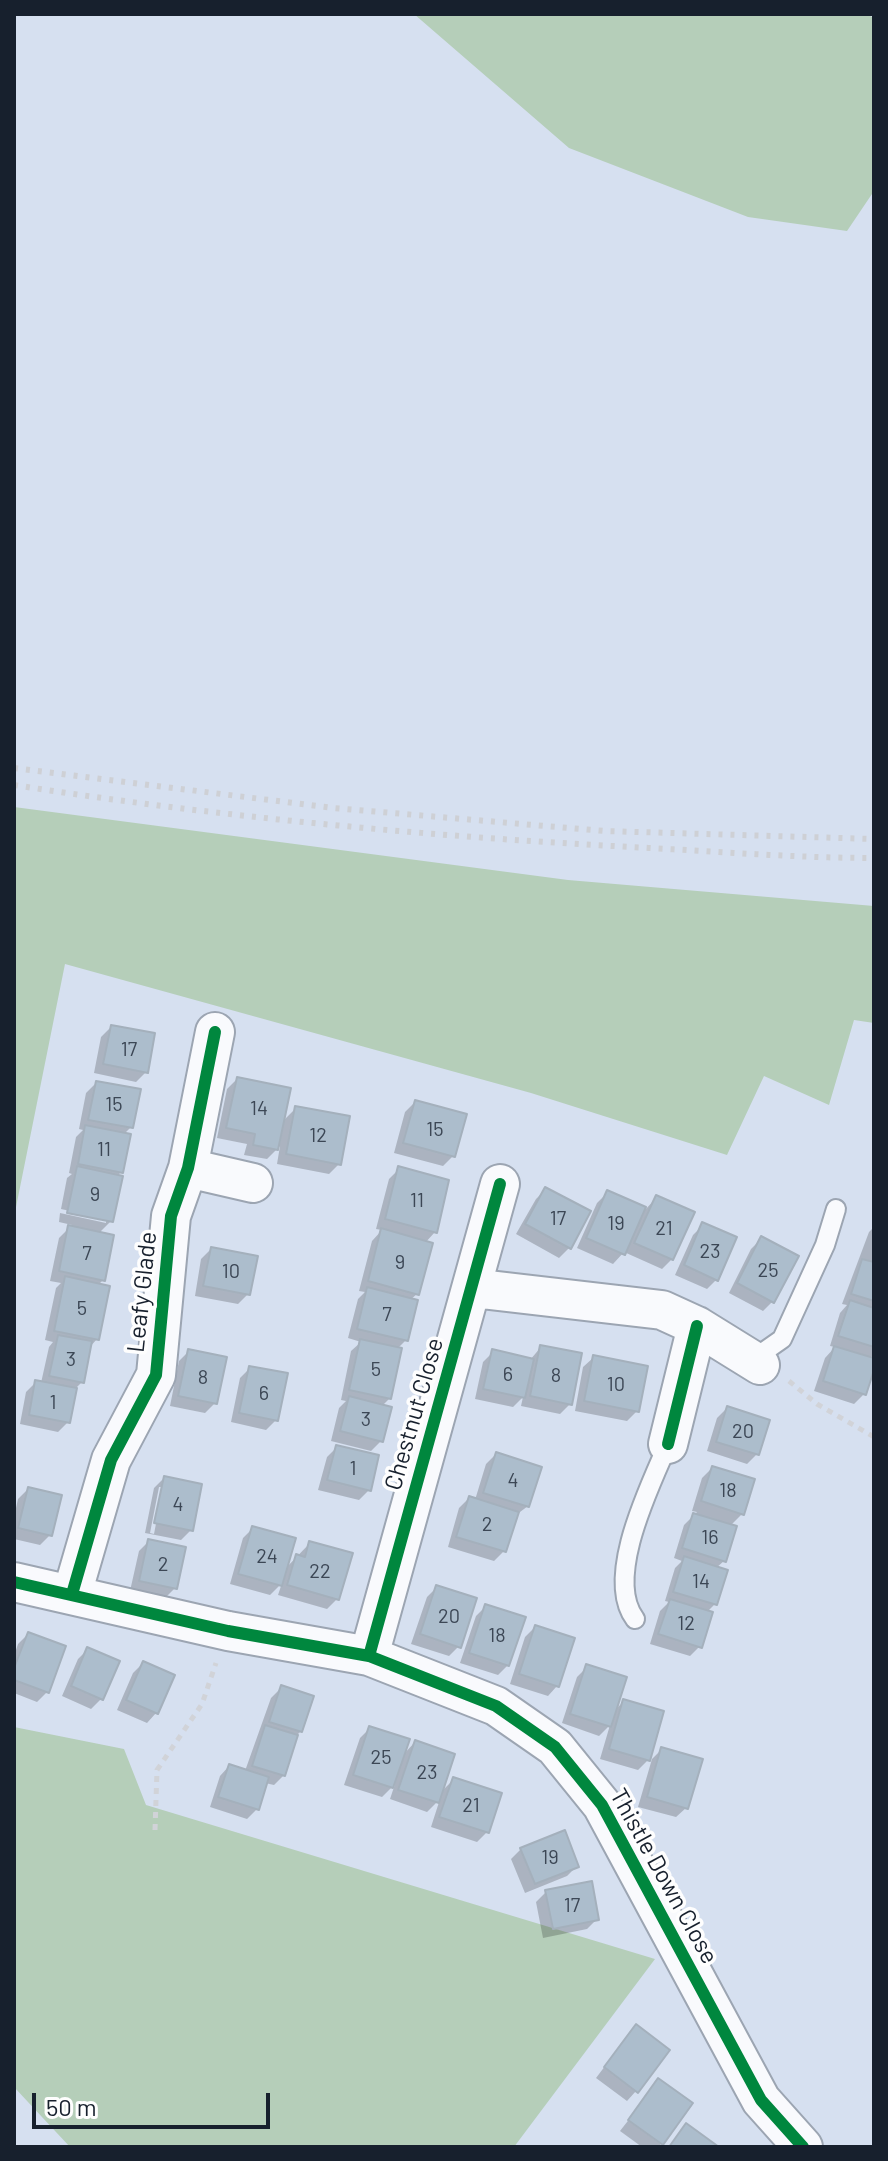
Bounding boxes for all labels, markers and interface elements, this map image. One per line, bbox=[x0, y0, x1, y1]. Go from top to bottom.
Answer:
house number: 17 bbox=[121, 1037, 137, 1061]
house number: 15 bbox=[105, 1092, 123, 1116]
house number: 14 bbox=[250, 1096, 268, 1120]
house number: 15 bbox=[426, 1117, 444, 1141]
house number: 12 bbox=[309, 1123, 327, 1147]
house number: 11 bbox=[97, 1137, 111, 1161]
house number: 9 bbox=[90, 1182, 100, 1206]
house number: 11 bbox=[410, 1188, 424, 1212]
house number: 17 bbox=[550, 1206, 566, 1230]
house number: 19 bbox=[607, 1211, 625, 1235]
house number: 21 bbox=[655, 1216, 673, 1240]
street label: Leafy Glade bbox=[121, 1230, 163, 1354]
house number: 23 bbox=[700, 1239, 720, 1263]
house number: 7 bbox=[82, 1241, 92, 1265]
house number: 9 bbox=[395, 1250, 405, 1274]
house number: 25 bbox=[758, 1258, 778, 1282]
house number: 10 bbox=[222, 1259, 240, 1283]
house number: 5 bbox=[77, 1296, 87, 1320]
house number: 7 bbox=[382, 1302, 392, 1326]
street label: Chestnut Close bbox=[379, 1335, 449, 1493]
house number: 3 bbox=[66, 1347, 76, 1371]
house number: 5 bbox=[371, 1357, 381, 1381]
house number: 6 bbox=[503, 1362, 513, 1386]
house number: 8 bbox=[551, 1363, 561, 1387]
house number: 8 bbox=[198, 1365, 208, 1389]
house number: 10 bbox=[607, 1372, 625, 1396]
house number: 6 bbox=[259, 1381, 269, 1405]
house number: 1 bbox=[50, 1390, 56, 1414]
house number: 3 bbox=[361, 1407, 371, 1431]
house number: 20 bbox=[732, 1419, 754, 1443]
house number: 1 bbox=[350, 1456, 356, 1480]
house number: 4 bbox=[507, 1468, 519, 1492]
house number: 18 bbox=[719, 1478, 737, 1502]
house number: 4 bbox=[172, 1492, 184, 1516]
house number: 2 bbox=[482, 1512, 492, 1536]
house number: 16 bbox=[701, 1525, 719, 1549]
house number: 24 bbox=[256, 1544, 278, 1568]
house number: 2 bbox=[158, 1552, 168, 1576]
house number: 22 bbox=[309, 1559, 331, 1583]
house number: 14 bbox=[692, 1569, 710, 1593]
house number: 20 bbox=[438, 1604, 460, 1628]
house number: 12 bbox=[677, 1611, 695, 1635]
house number: 18 bbox=[488, 1623, 506, 1647]
house number: 25 bbox=[371, 1745, 391, 1769]
house number: 23 bbox=[417, 1760, 437, 1784]
street label: Thistle Down Close bbox=[604, 1783, 724, 1969]
house number: 21 bbox=[462, 1793, 480, 1817]
house number: 19 bbox=[541, 1845, 559, 1869]
house number: 17 bbox=[564, 1893, 580, 1917]
scale bar bbox=[36, 2077, 274, 2127]
text: 50 m bbox=[46, 2092, 97, 2121]

